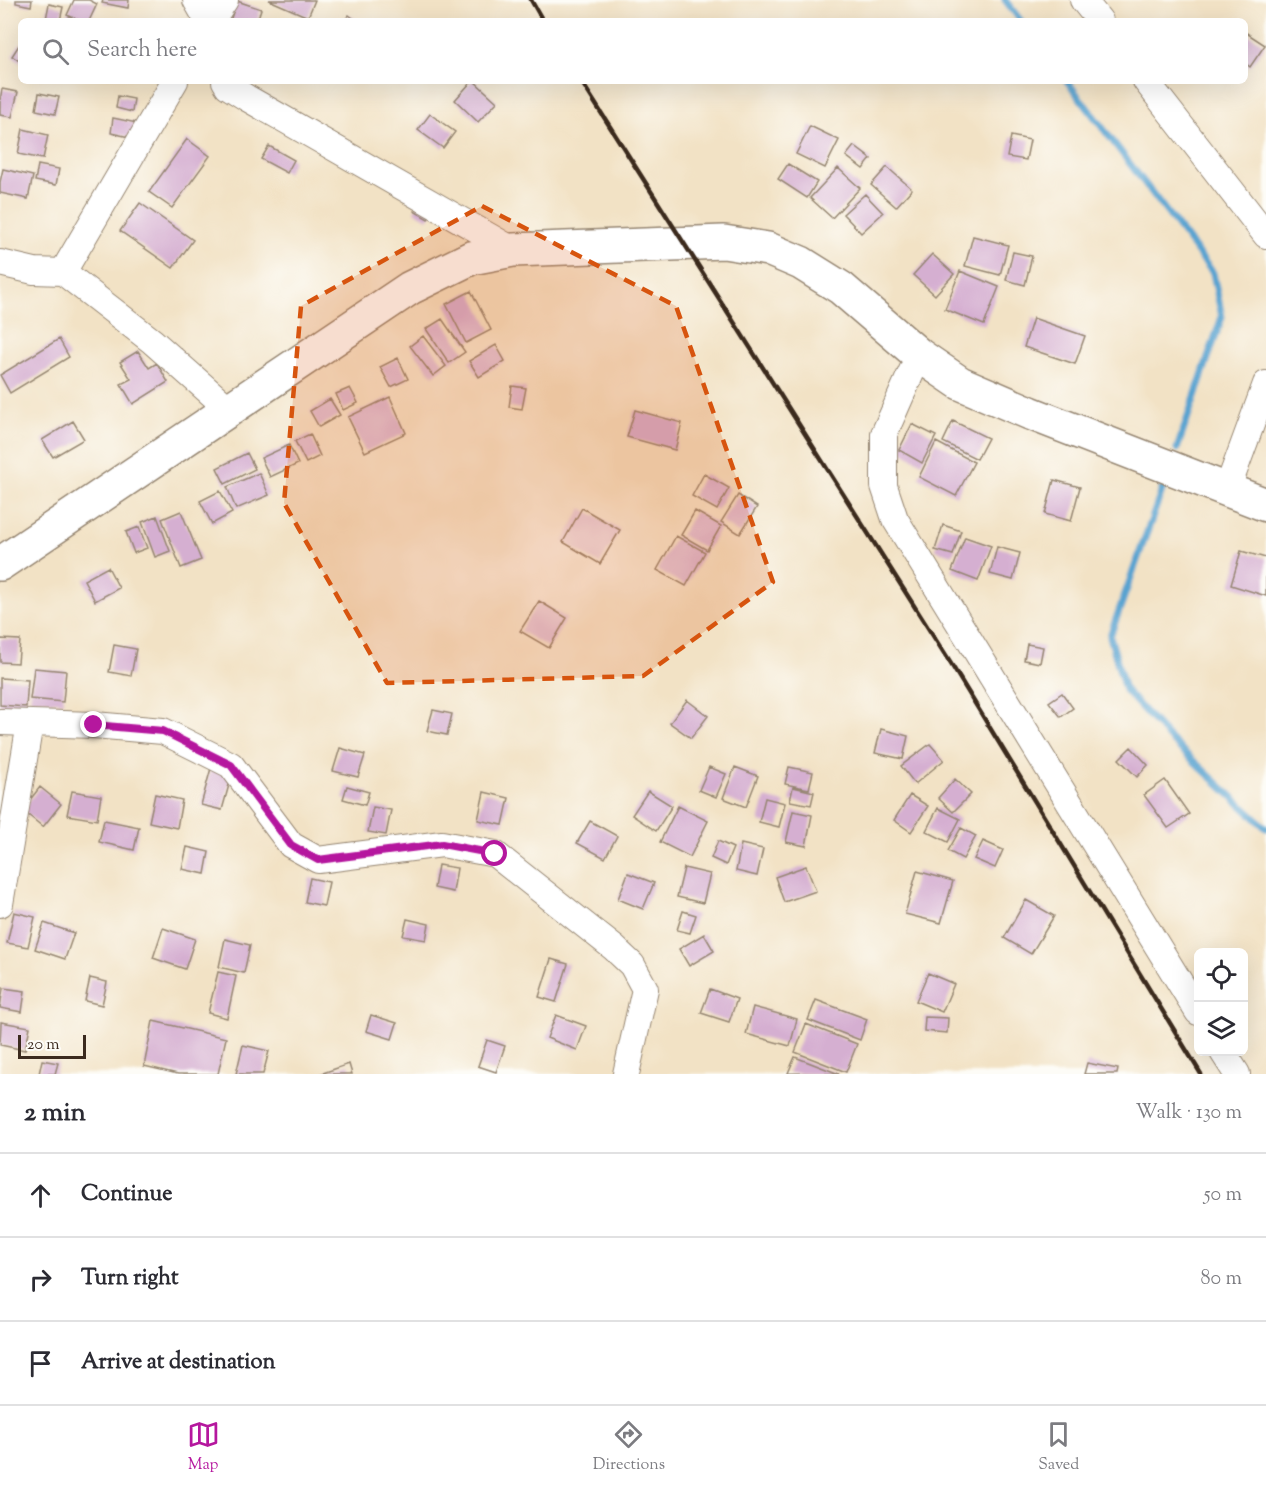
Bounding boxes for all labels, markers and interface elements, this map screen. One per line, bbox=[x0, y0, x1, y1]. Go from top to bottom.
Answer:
search box bbox=[18, 18, 1248, 84]
icon: search bbox=[39, 35, 72, 68]
text: Search here bbox=[87, 35, 197, 67]
route end bbox=[80, 711, 106, 737]
route start bbox=[481, 840, 507, 866]
map controls bbox=[1194, 948, 1248, 1056]
button: locate bbox=[1194, 948, 1248, 1002]
button: layers bbox=[1194, 1002, 1248, 1056]
scale bar bbox=[18, 1032, 86, 1060]
text: 20 m bbox=[27, 1034, 60, 1057]
text: 2 min bbox=[24, 1095, 86, 1132]
text: Walk · 130 m bbox=[1135, 1099, 1242, 1128]
icon: ahead bbox=[24, 1179, 57, 1212]
text: Continue bbox=[81, 1179, 172, 1211]
text: 50 m bbox=[1204, 1181, 1242, 1210]
icon: right bbox=[24, 1263, 57, 1296]
text: Turn right bbox=[81, 1263, 178, 1295]
text: 80 m bbox=[1201, 1265, 1242, 1294]
icon: arrive bbox=[24, 1347, 57, 1380]
text: Arrive at destination bbox=[81, 1347, 276, 1379]
tab: Map bbox=[187, 1418, 220, 1477]
tab: Directions bbox=[593, 1418, 665, 1477]
tab: Saved bbox=[1038, 1418, 1079, 1477]

